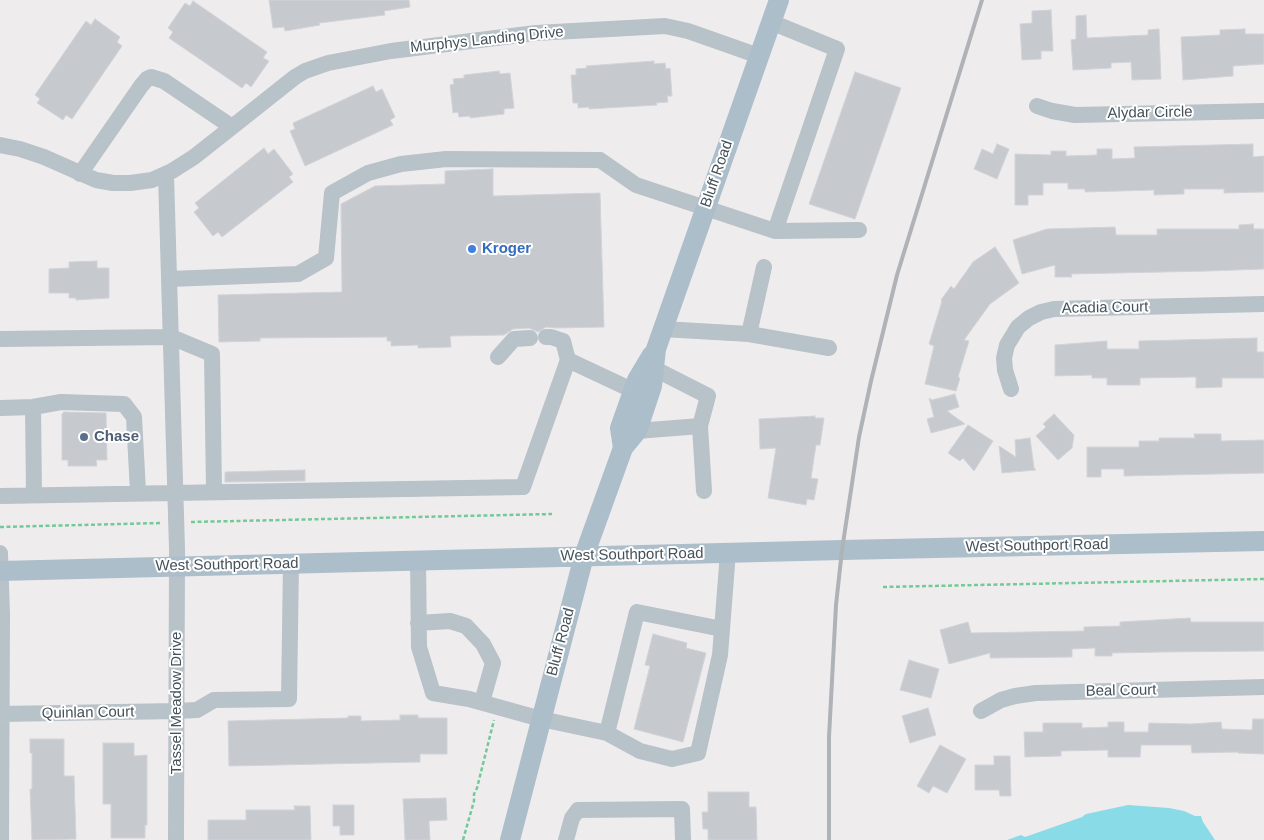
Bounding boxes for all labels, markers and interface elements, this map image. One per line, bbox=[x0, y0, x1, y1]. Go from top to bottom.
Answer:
street label: Murphys Landing Drive bbox=[409, 23, 565, 57]
street label: Alydar Circle bbox=[1107, 103, 1193, 123]
street label: Bluff Road bbox=[697, 138, 737, 210]
place label: Kroger bbox=[482, 240, 531, 258]
marker: Kroger bbox=[466, 243, 478, 255]
street label: Acadia Court bbox=[1061, 298, 1149, 318]
place label: Chase bbox=[94, 428, 139, 446]
marker: Chase bbox=[78, 431, 90, 443]
street label: West Southport Road bbox=[965, 536, 1109, 556]
street label: West Southport Road bbox=[560, 545, 704, 565]
street label: West Southport Road bbox=[155, 555, 299, 575]
street label: Bluff Road bbox=[543, 606, 579, 678]
street label: Tassel Meadow Drive bbox=[168, 632, 186, 774]
street label: Beal Court bbox=[1085, 681, 1157, 701]
street label: Quinlan Court bbox=[42, 703, 134, 723]

